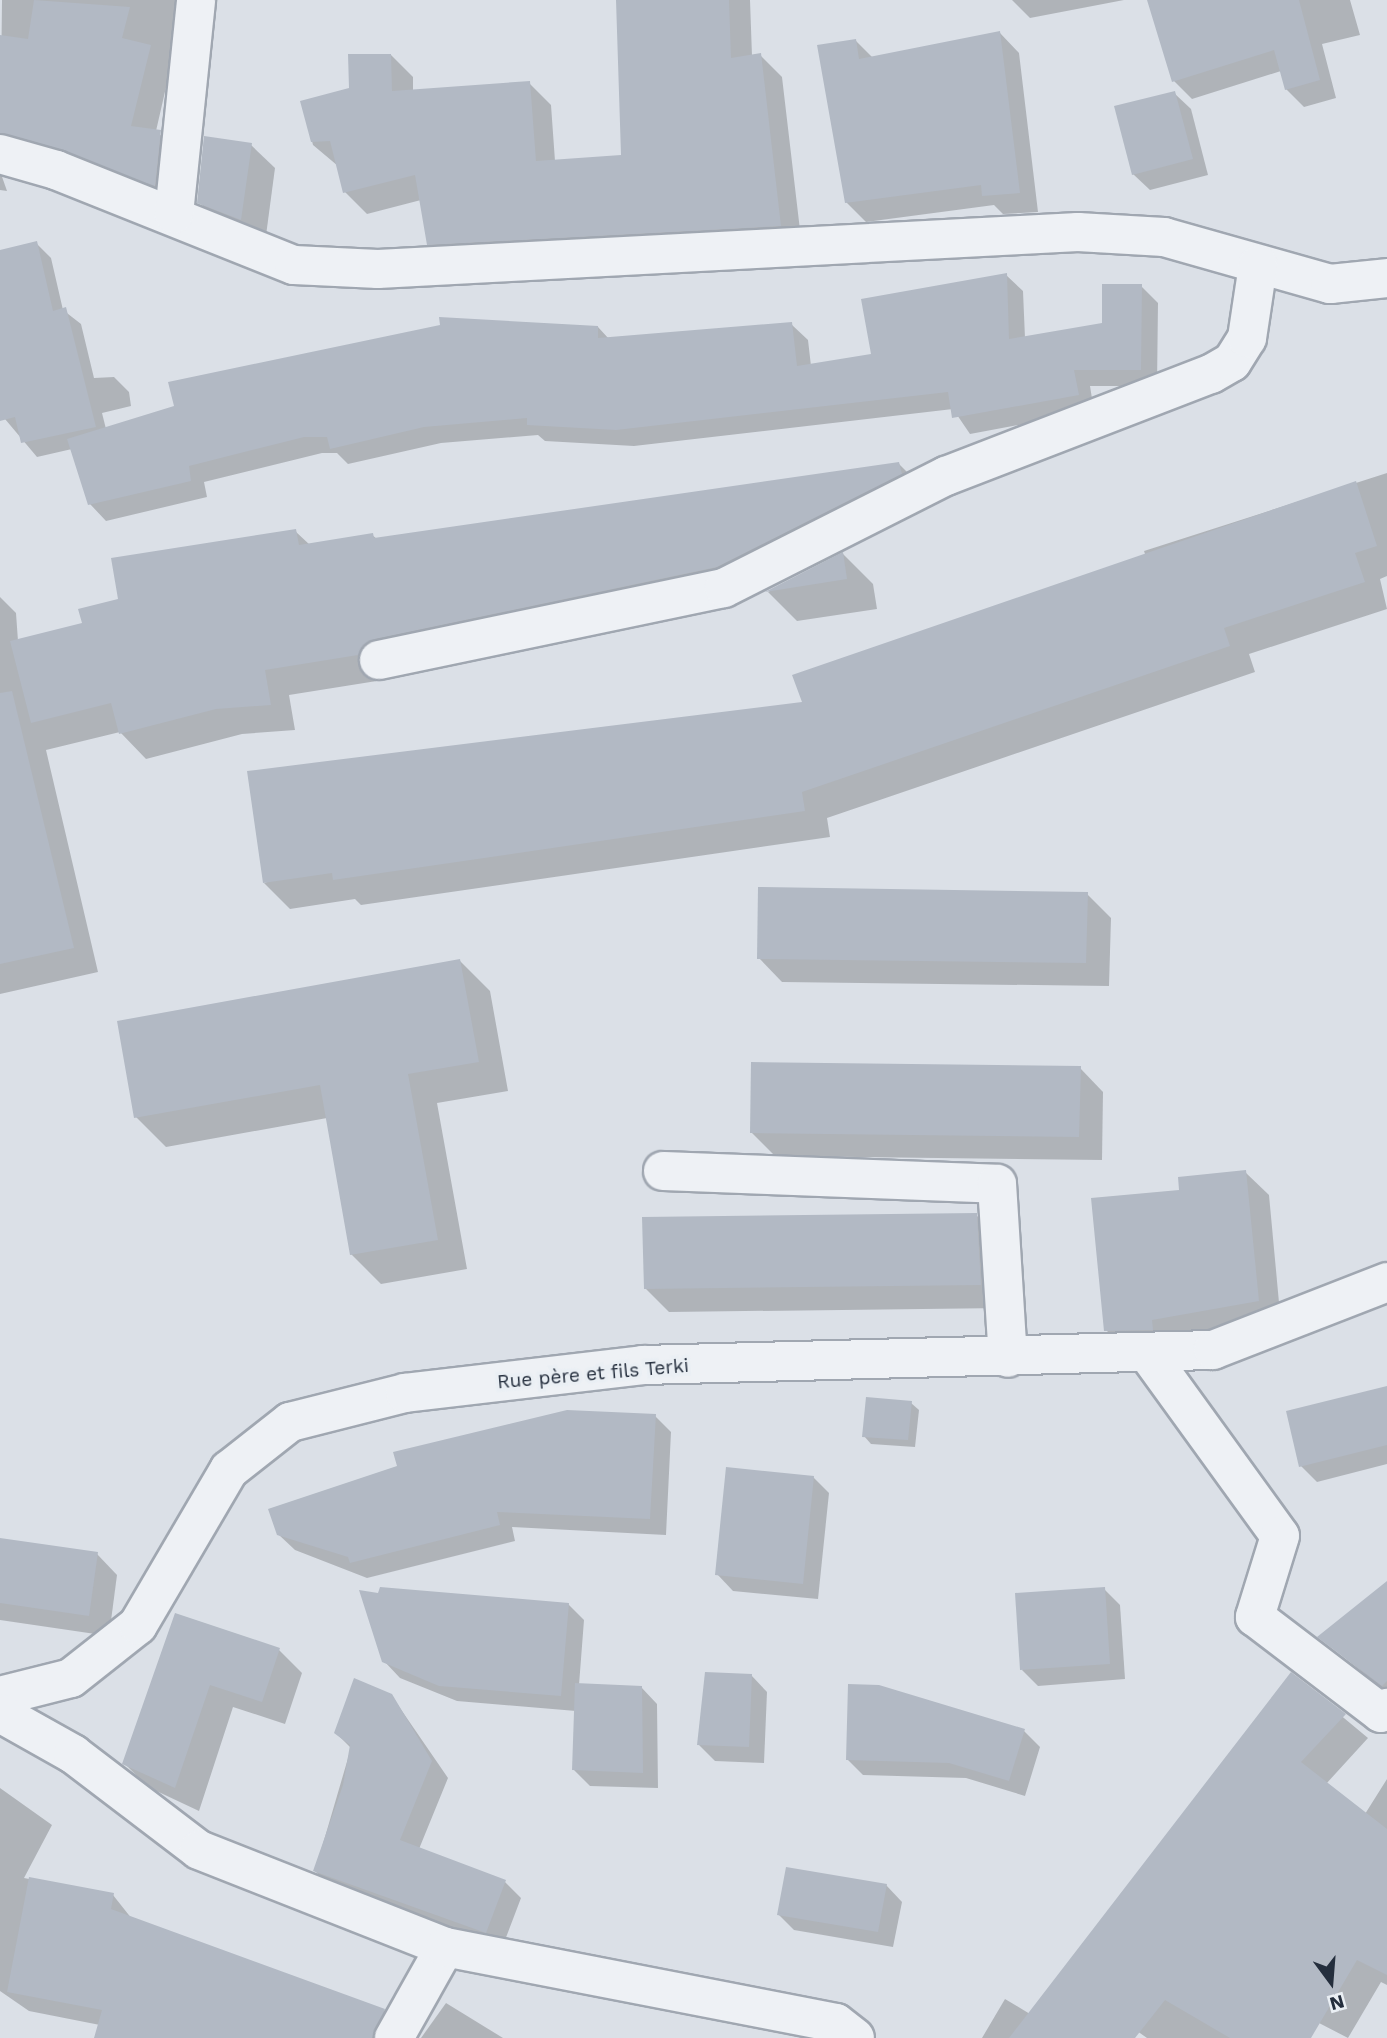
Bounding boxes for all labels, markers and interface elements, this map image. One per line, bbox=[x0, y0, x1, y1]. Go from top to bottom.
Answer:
street label: Rue père et fils Terki bbox=[496, 1354, 690, 1394]
north arrow bbox=[1296, 1947, 1366, 2017]
text: N bbox=[1327, 1990, 1347, 2016]

